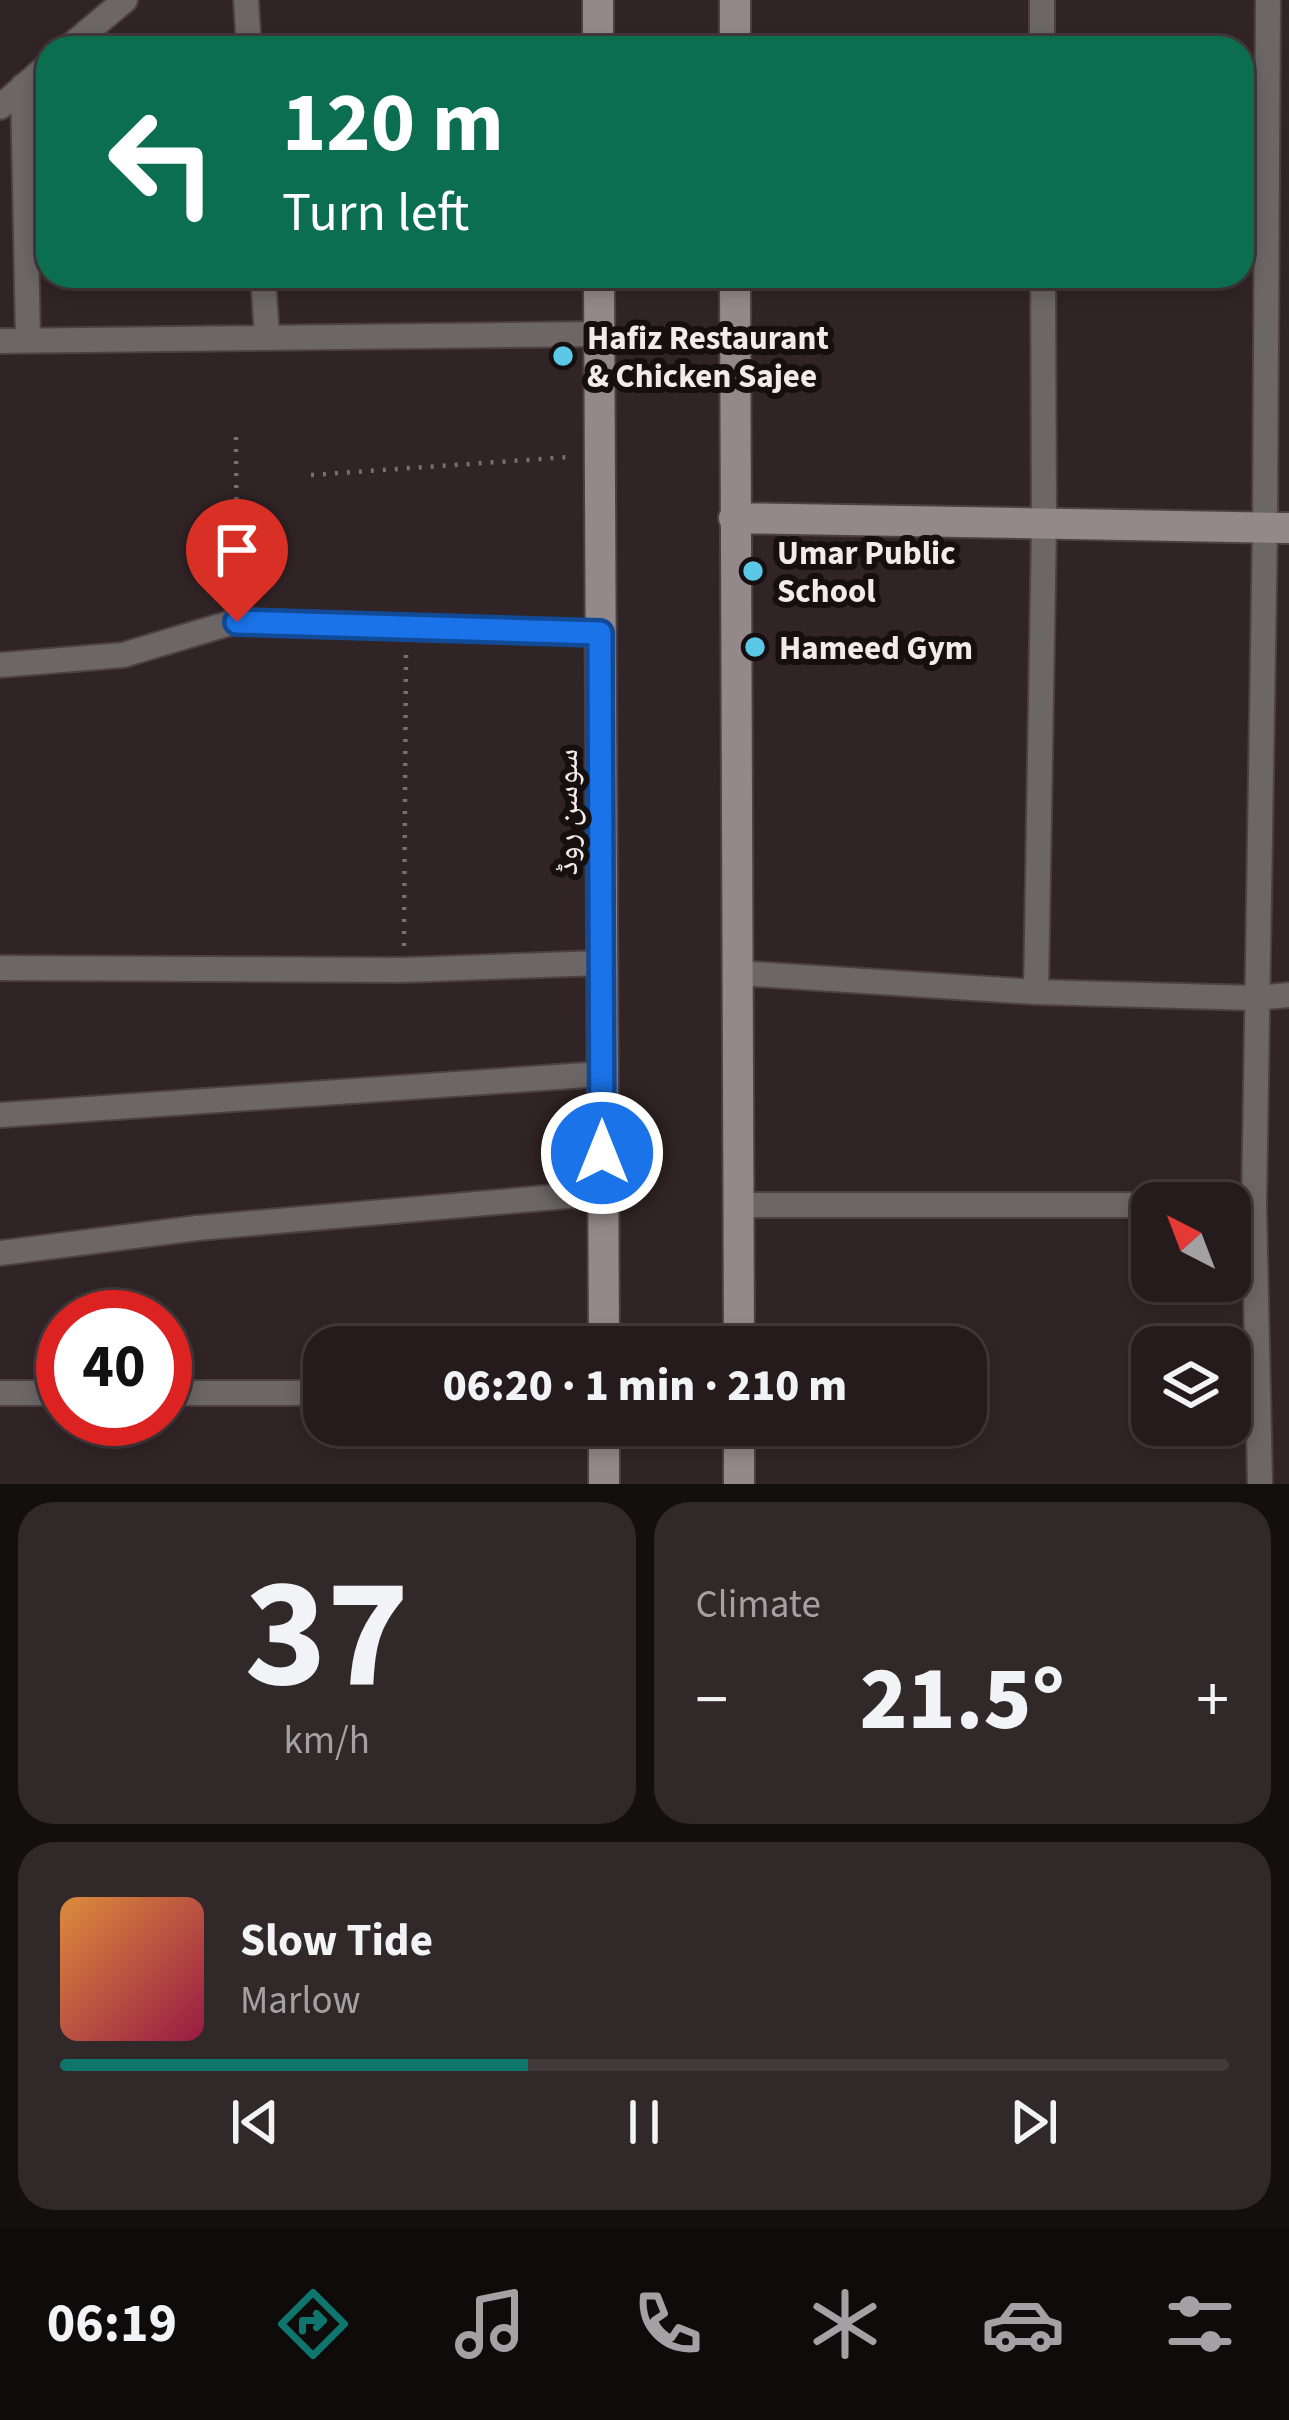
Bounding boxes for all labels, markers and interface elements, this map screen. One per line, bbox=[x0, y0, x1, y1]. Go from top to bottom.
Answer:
text: 120 m bbox=[282, 64, 504, 184]
icon: left bbox=[84, 84, 240, 240]
text: Turn left bbox=[282, 175, 469, 252]
place label: Hafiz Restaurant & Chicken Sajee bbox=[587, 315, 829, 400]
marker: Hafiz Restaurant & Chicken Sajee bbox=[550, 343, 576, 369]
pin bbox=[186, 499, 288, 622]
icon: arrive bbox=[204, 517, 270, 583]
place label: Umar Public School bbox=[777, 530, 956, 615]
marker: Umar Public School bbox=[740, 558, 766, 584]
place label: Hameed Gym bbox=[779, 625, 973, 672]
marker: Hameed Gym bbox=[742, 634, 768, 660]
street label: سوسن روڈ bbox=[543, 749, 590, 875]
position arrow bbox=[539, 1090, 665, 1216]
north arrow bbox=[1131, 1182, 1251, 1302]
map controls bbox=[1131, 1182, 1251, 1446]
speed limit sign: 40 bbox=[36, 1290, 192, 1446]
button: layers bbox=[1131, 1326, 1251, 1446]
text: 06:20 · 1 min · 210 m bbox=[443, 1354, 847, 1418]
text: 37 bbox=[244, 1524, 409, 1746]
text: Climate bbox=[696, 1577, 821, 1633]
text: 21.5° bbox=[860, 1636, 1065, 1764]
text: − bbox=[696, 1653, 728, 1747]
text: + bbox=[1196, 1653, 1229, 1747]
text: km/h bbox=[283, 1713, 370, 1769]
text: Slow Tide bbox=[240, 1909, 433, 1973]
text: Marlow bbox=[240, 1973, 361, 2029]
icon: previous bbox=[222, 2089, 288, 2155]
icon: pause bbox=[611, 2089, 677, 2155]
icon: next bbox=[1001, 2089, 1067, 2155]
icon: directions bbox=[271, 2282, 355, 2366]
icon: music bbox=[448, 2282, 532, 2366]
icon: phone bbox=[626, 2282, 710, 2366]
icon: climate bbox=[803, 2282, 887, 2366]
icon: car bbox=[981, 2282, 1065, 2366]
icon: filters bbox=[1158, 2282, 1242, 2366]
text: 06:19 bbox=[47, 2286, 177, 2363]

